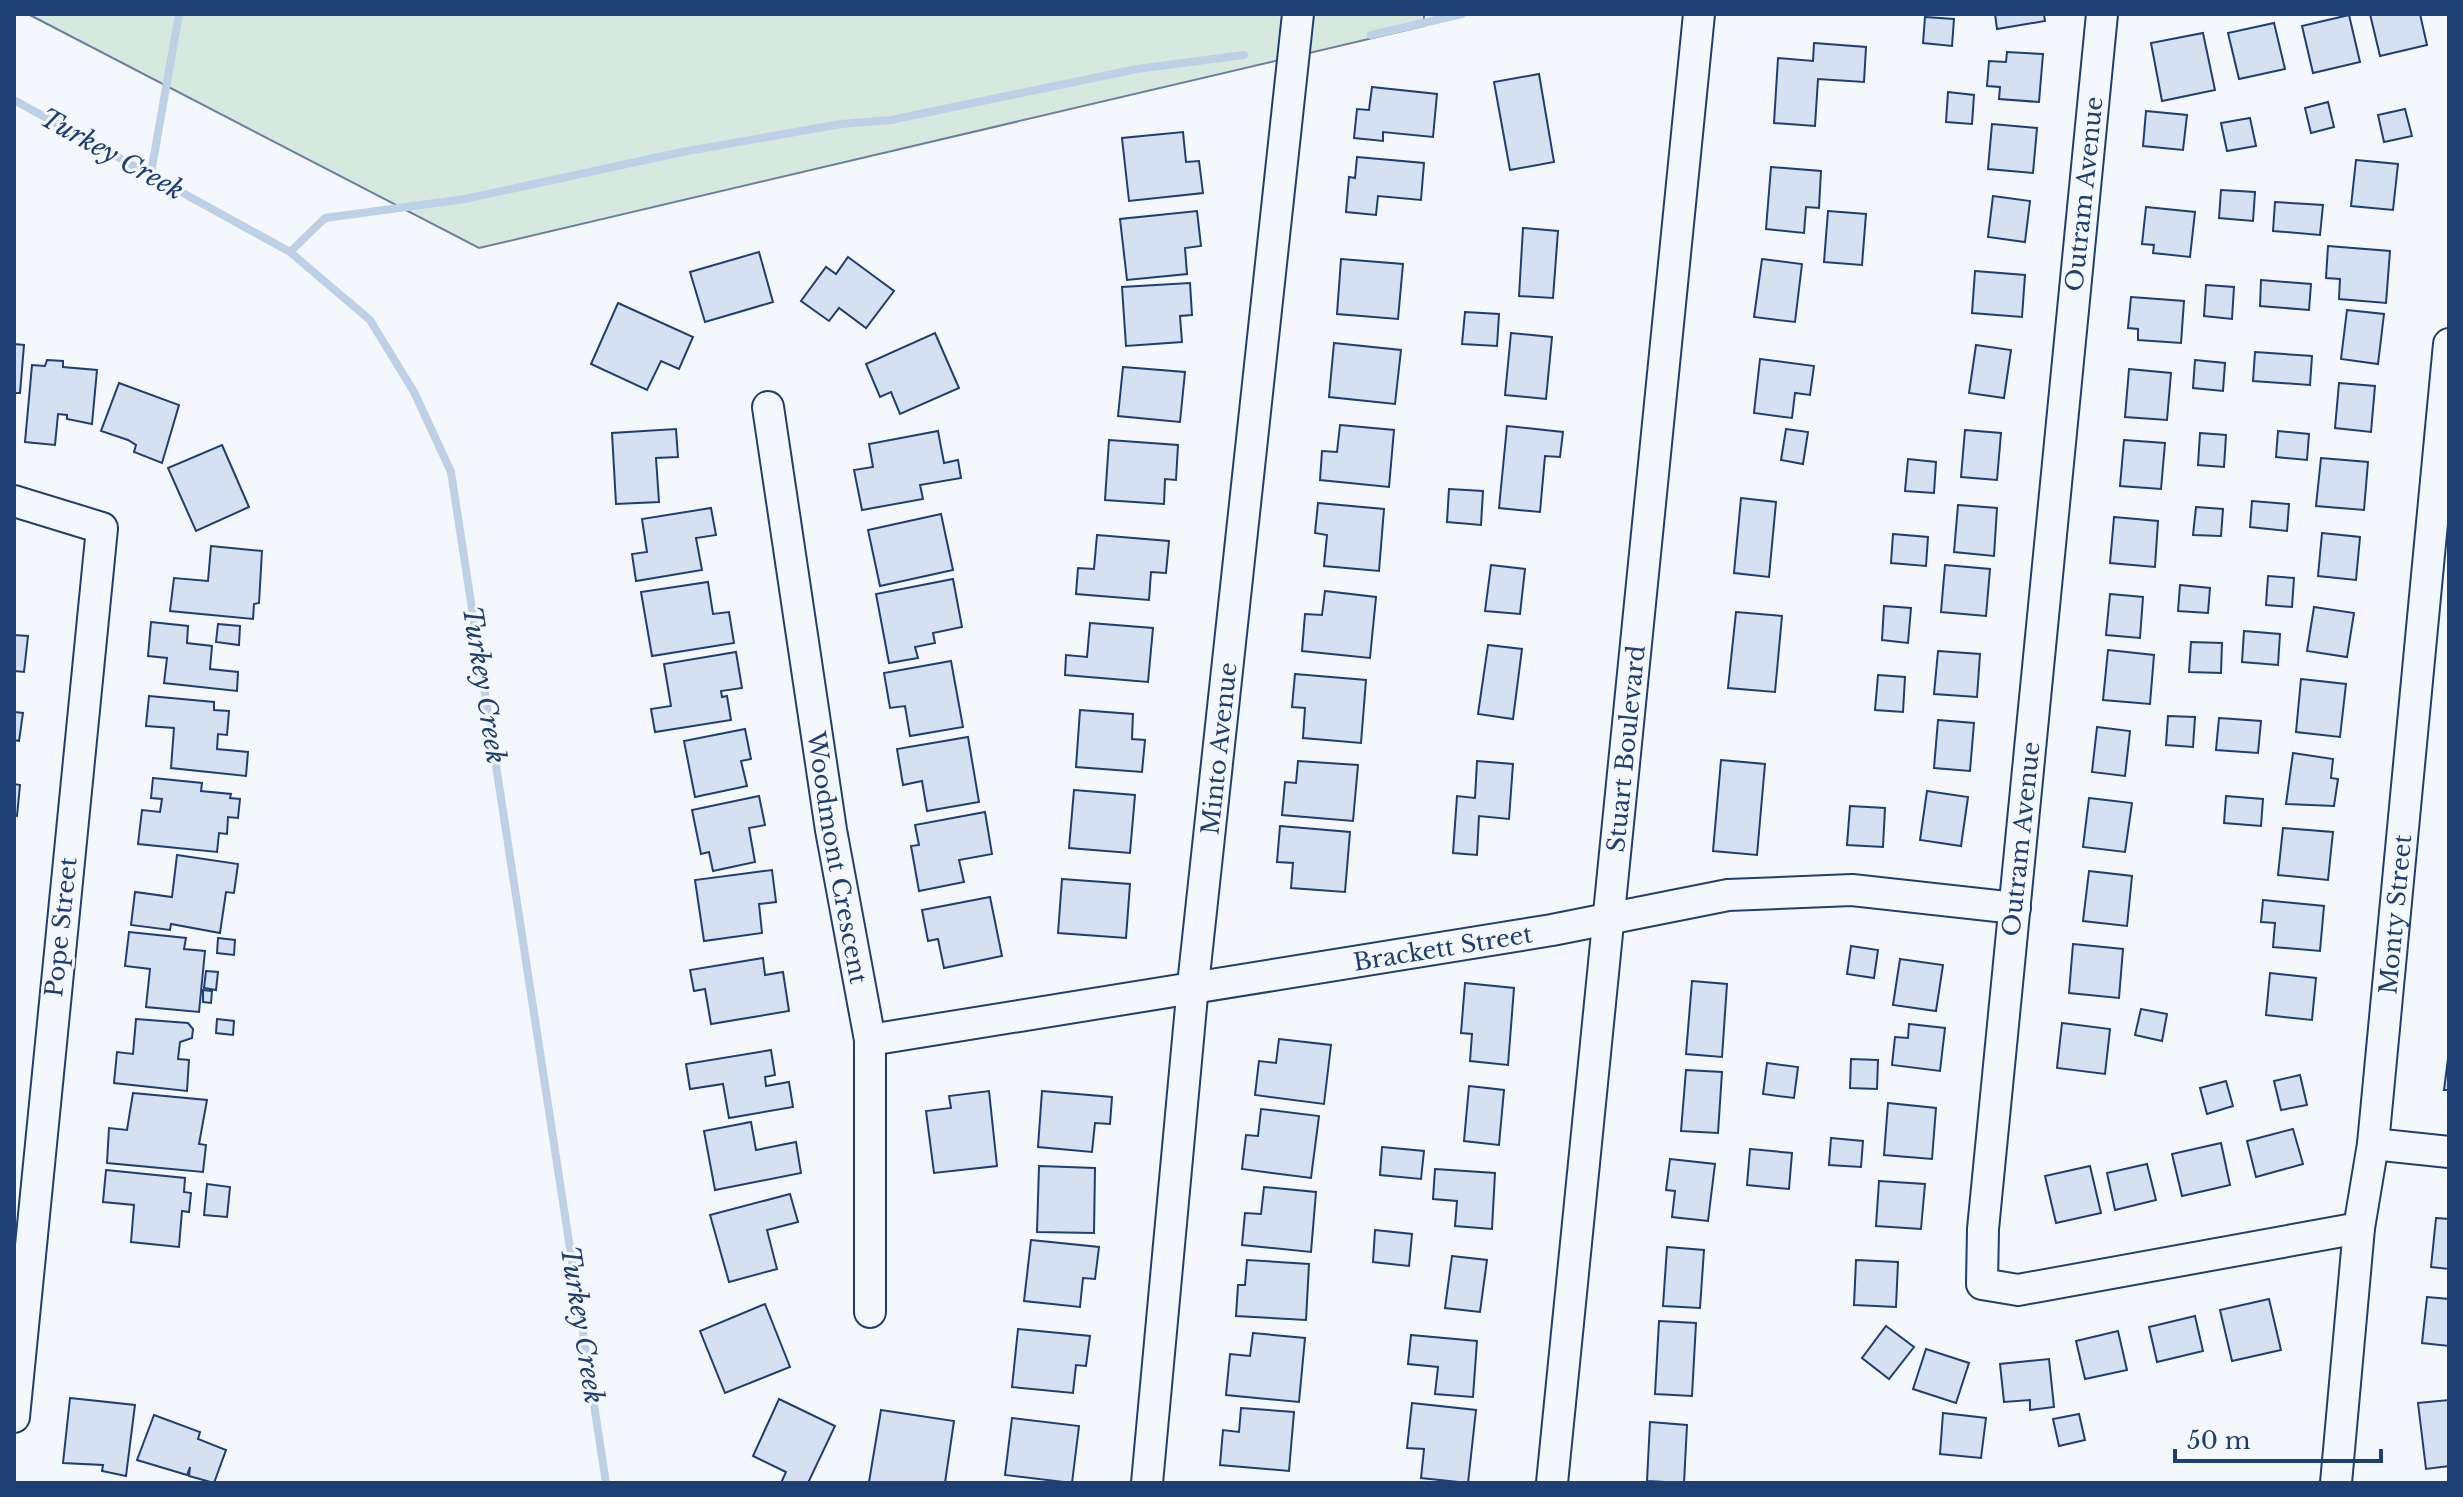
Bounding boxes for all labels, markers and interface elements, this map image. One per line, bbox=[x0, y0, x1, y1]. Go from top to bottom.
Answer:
street label: Outram Avenue bbox=[2059, 95, 2109, 293]
water label: Turkey Creek bbox=[35, 101, 189, 207]
water label: Turkey Creek bbox=[456, 604, 512, 766]
street label: Stuart Boulevard bbox=[1601, 644, 1650, 854]
street label: Minto Avenue bbox=[1195, 661, 1242, 836]
street label: Woodmont Crescent bbox=[802, 729, 874, 986]
street label: Outram Avenue bbox=[1996, 740, 2046, 938]
street label: Monty Street bbox=[2373, 833, 2417, 996]
street label: Pope Street bbox=[39, 856, 83, 998]
street label: Brackett Street bbox=[1351, 919, 1534, 976]
water label: Turkey Creek bbox=[554, 1244, 610, 1406]
scale bar bbox=[2175, 1413, 2381, 1463]
text: 50 m bbox=[2187, 1426, 2251, 1455]

